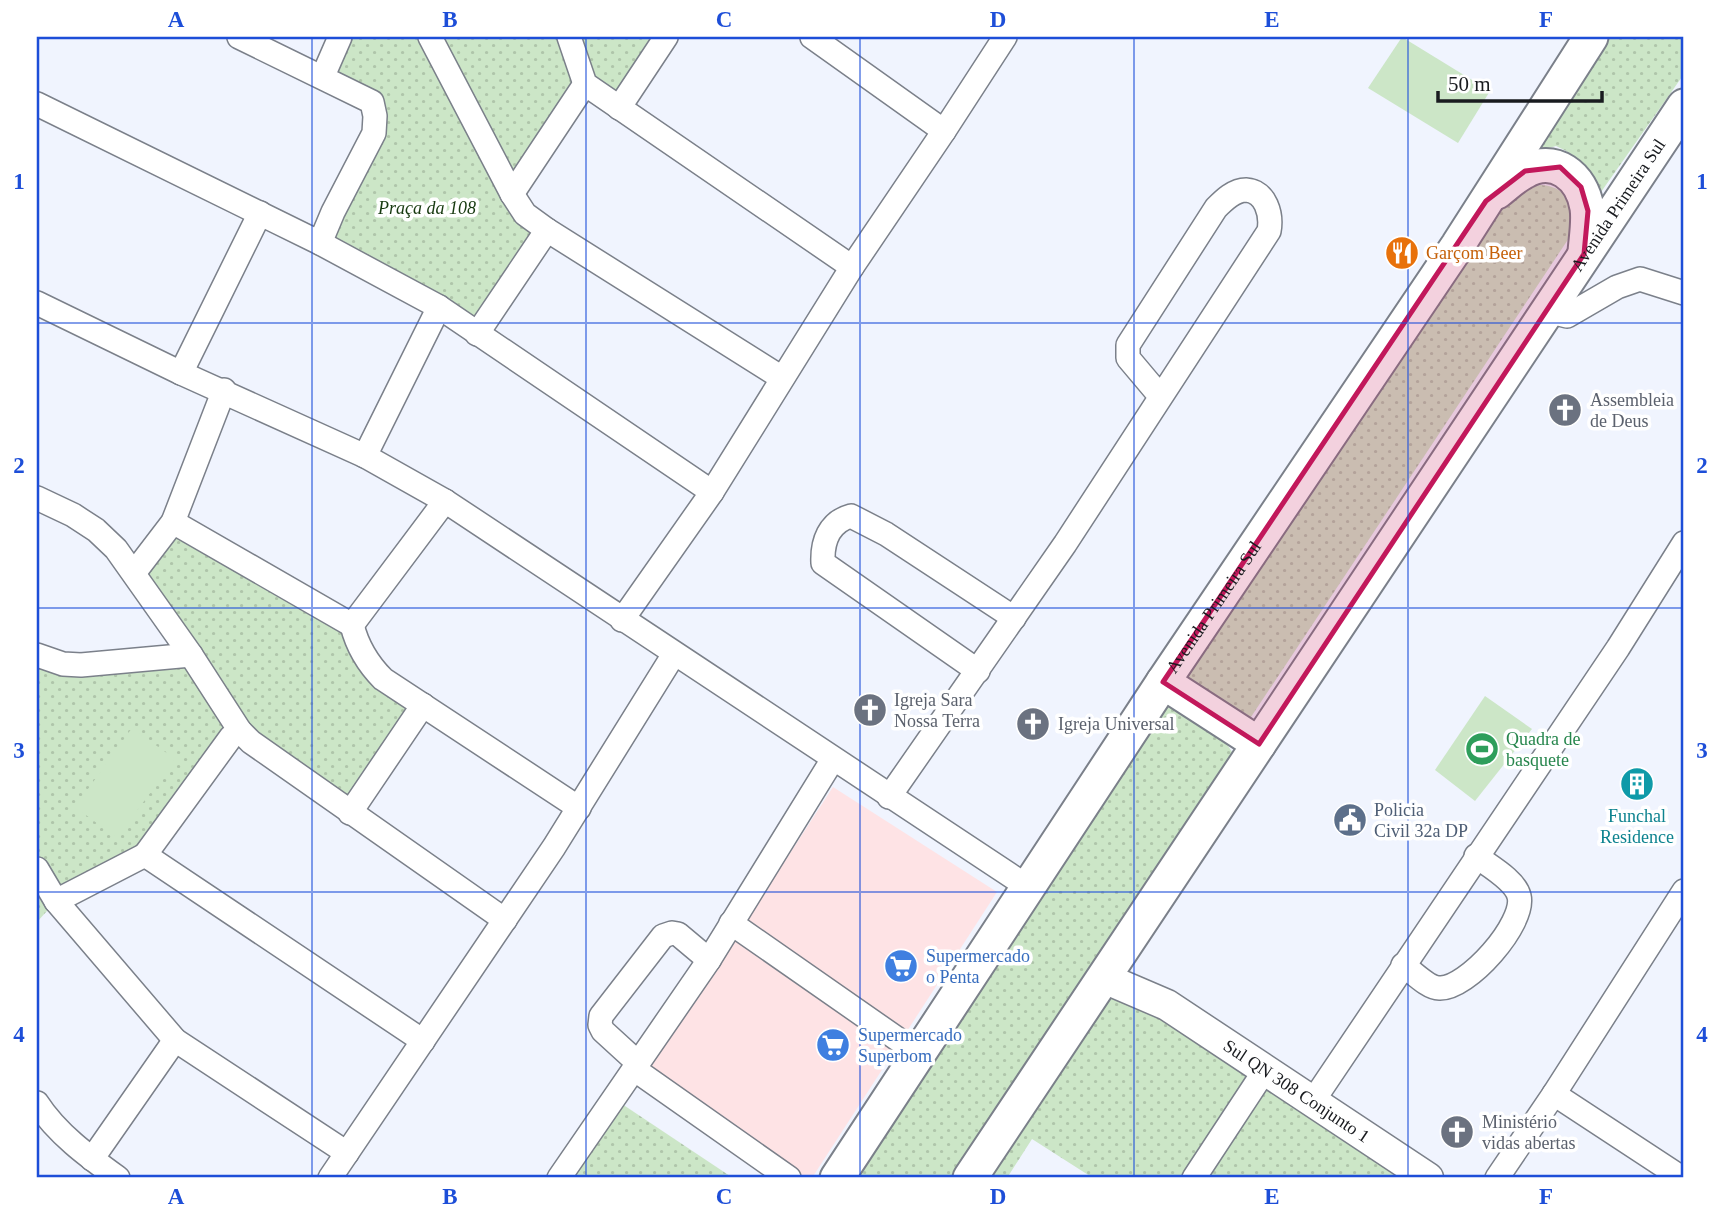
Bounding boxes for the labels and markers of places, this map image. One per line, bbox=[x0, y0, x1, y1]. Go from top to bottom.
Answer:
restaurant icon: Garçom Beer bbox=[1383, 234, 1421, 272]
place label: Garçom Beer bbox=[1426, 243, 1522, 263]
place label: Assembleia de Deus bbox=[1590, 390, 1674, 431]
church icon: Assembleia de Deus bbox=[1546, 391, 1584, 429]
place label: Igreja Sara Nossa Terra bbox=[894, 690, 980, 731]
church icon: Igreja Sara Nossa Terra bbox=[851, 691, 889, 729]
church icon: Igreja Universal bbox=[1014, 705, 1052, 743]
place label: Igreja Universal bbox=[1058, 714, 1174, 734]
place label: Quadra de basquete bbox=[1506, 729, 1580, 770]
sports icon: Quadra de basquete bbox=[1463, 730, 1501, 768]
building icon: Funchal Residence bbox=[1618, 765, 1656, 803]
place label: Policia Civil 32a DP bbox=[1374, 800, 1468, 841]
public building icon: Policia Civil 32a DP bbox=[1331, 801, 1369, 839]
place label: Funchal Residence bbox=[1600, 806, 1674, 847]
place label: Supermercado o Penta bbox=[926, 946, 1030, 987]
supermarket icon: Supermercado o Penta bbox=[882, 947, 920, 985]
place label: Supermercado Superbom bbox=[858, 1025, 962, 1066]
supermarket icon: Supermercado Superbom bbox=[814, 1026, 852, 1064]
place label: Ministério vidas abertas bbox=[1482, 1112, 1575, 1153]
church icon: Ministério vidas abertas bbox=[1438, 1113, 1476, 1151]

